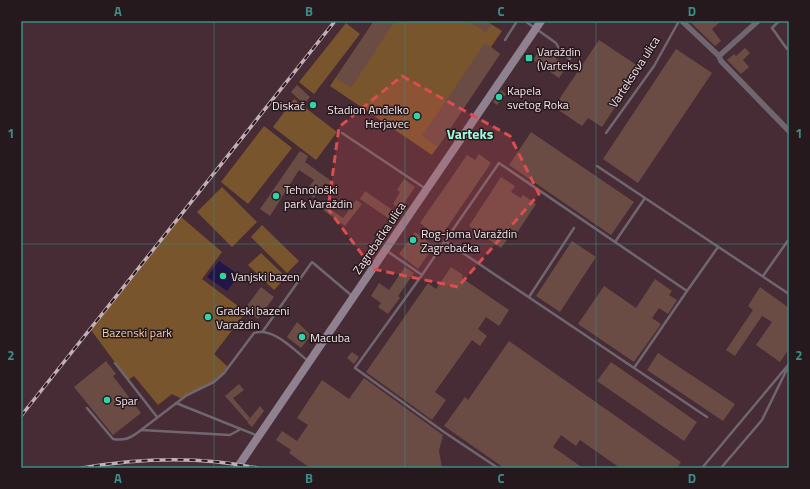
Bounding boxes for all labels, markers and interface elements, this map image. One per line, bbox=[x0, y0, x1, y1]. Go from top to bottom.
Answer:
text: A bbox=[114, 1, 122, 21]
text: B bbox=[305, 1, 313, 21]
text: C bbox=[497, 1, 505, 21]
text: D bbox=[688, 1, 696, 21]
street label: Varteksova ulica bbox=[604, 32, 664, 112]
place label: Varaždin (Varteks) bbox=[537, 42, 582, 75]
marker: Varaždin (Varteks) bbox=[524, 53, 534, 63]
place label: Kapela svetog Roka bbox=[507, 81, 569, 114]
marker: Kapela svetog Roka bbox=[494, 92, 504, 102]
place label: Diskač bbox=[272, 96, 305, 115]
marker: Diskač bbox=[308, 100, 318, 110]
place label: Stadion Anđelko Herjavec bbox=[327, 100, 409, 133]
marker: Stadion Anđelko Herjavec bbox=[412, 111, 422, 121]
text: 1 bbox=[7, 123, 15, 143]
district label: Varteks bbox=[447, 123, 494, 144]
text: 1 bbox=[795, 123, 803, 143]
place label: Tehnološki park Varaždin bbox=[284, 180, 353, 213]
marker: Tehnološki park Varaždin bbox=[271, 191, 281, 201]
street label: Zagrebačka ulica bbox=[348, 198, 410, 278]
place label: Rog-joma Varaždin Zagrebačka bbox=[421, 224, 517, 257]
marker: Rog-joma Varaždin Zagrebačka bbox=[408, 235, 418, 245]
place label: Vanjski bazen bbox=[231, 267, 300, 286]
marker: Vanjski bazen bbox=[218, 271, 228, 281]
place label: Gradski bazeni Varaždin bbox=[216, 301, 289, 334]
marker: Gradski bazeni Varaždin bbox=[203, 312, 213, 322]
park label: Bazenski park bbox=[102, 323, 172, 342]
place label: Macuba bbox=[310, 328, 350, 347]
marker: Macuba bbox=[297, 332, 307, 342]
text: 2 bbox=[7, 345, 15, 365]
text: 2 bbox=[795, 345, 803, 365]
place label: Spar bbox=[115, 391, 138, 410]
marker: Spar bbox=[102, 395, 112, 405]
text: A bbox=[114, 468, 122, 488]
text: B bbox=[305, 468, 313, 488]
text: C bbox=[497, 468, 505, 488]
text: D bbox=[688, 468, 696, 488]

